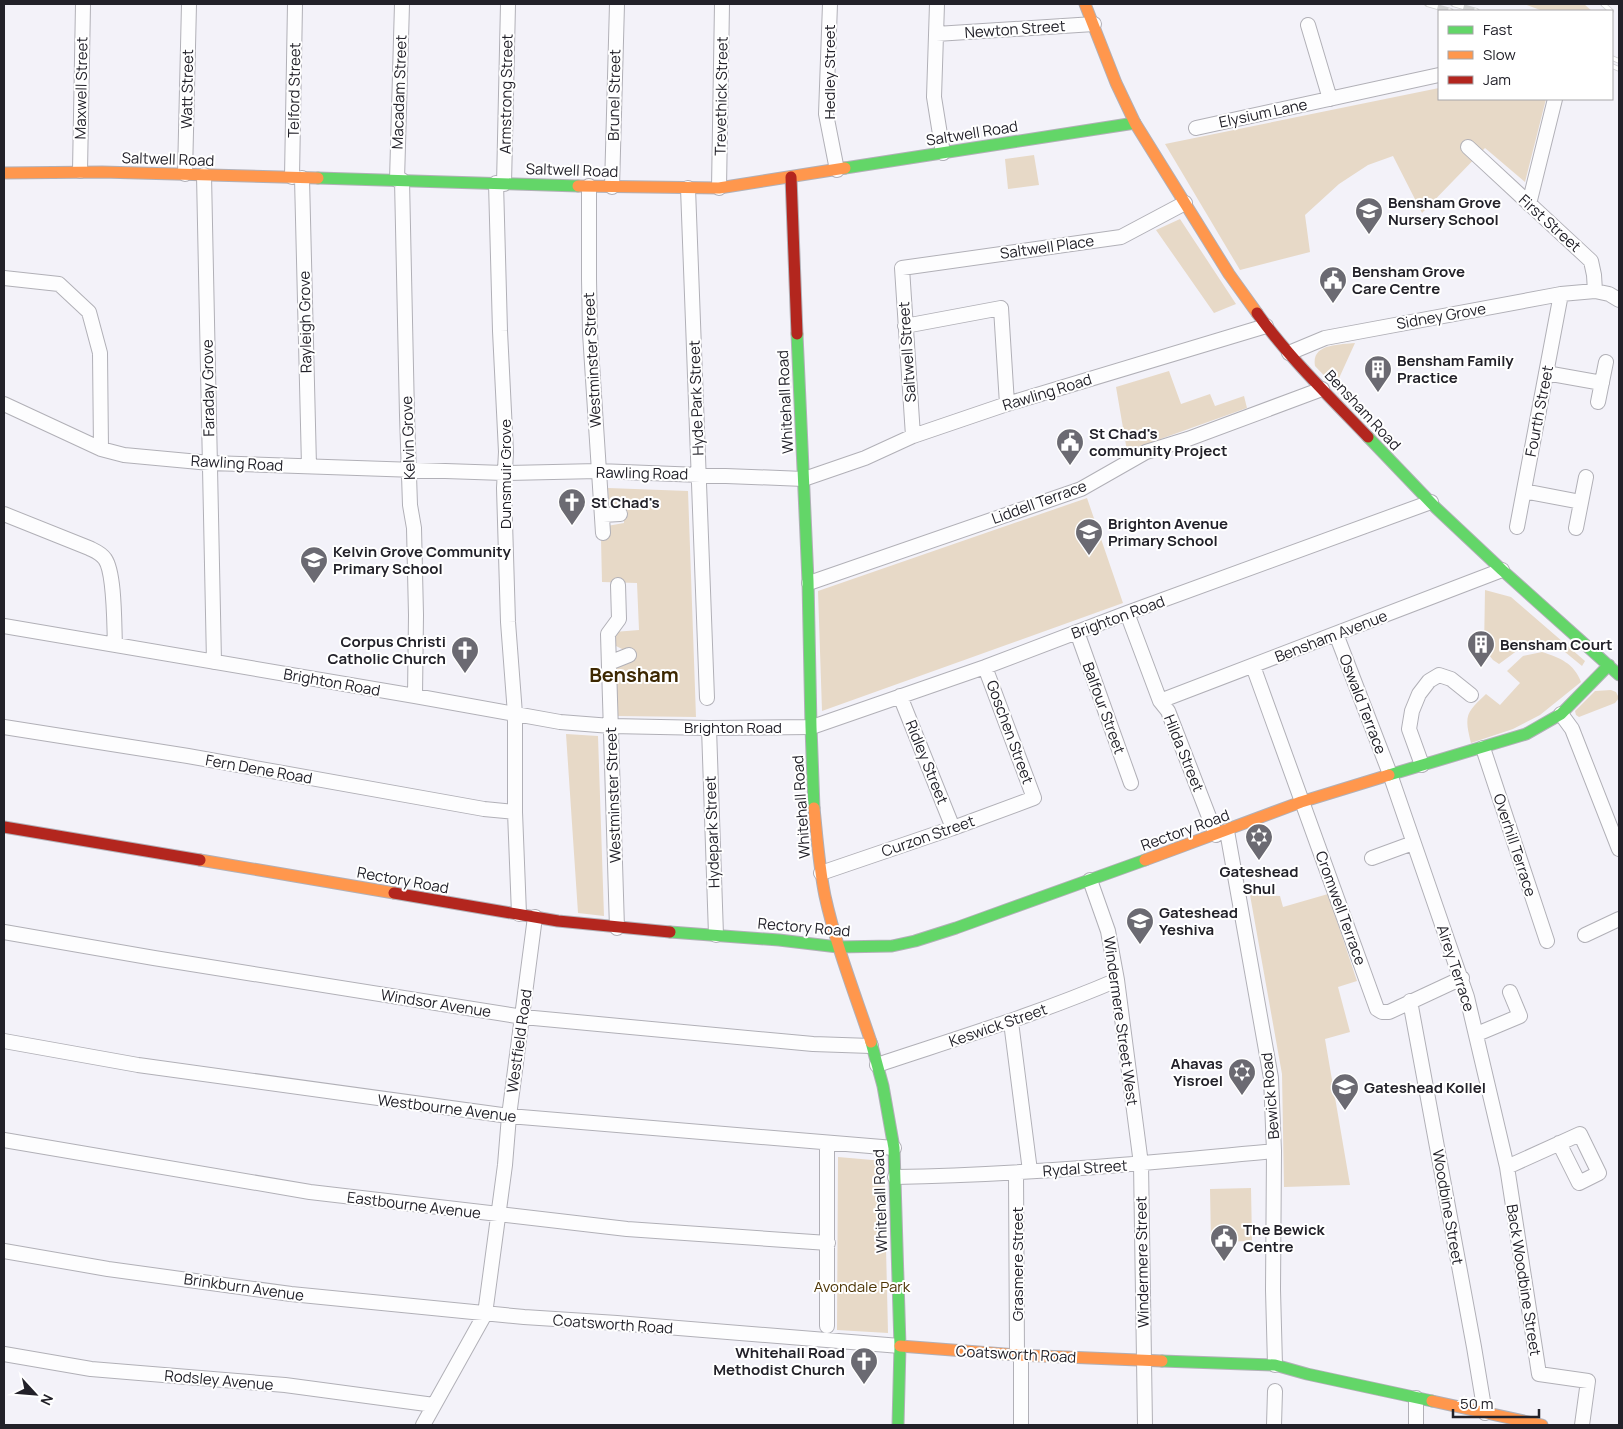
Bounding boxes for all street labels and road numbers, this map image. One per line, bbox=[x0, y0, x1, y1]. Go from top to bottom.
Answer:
street label: Newton Street bbox=[964, 15, 1066, 43]
street label: Hedley Street bbox=[819, 24, 840, 120]
street label: Macadam Street bbox=[387, 34, 411, 150]
street label: Armstrong Street bbox=[494, 34, 518, 154]
street label: Maxwell Street bbox=[70, 36, 92, 140]
street label: Trevethick Street bbox=[709, 36, 733, 156]
street label: Telford Street bbox=[283, 42, 305, 138]
street label: Watt Street bbox=[176, 49, 198, 129]
street label: Brunel Street bbox=[603, 49, 625, 141]
street label: Elysium Lane bbox=[1217, 93, 1309, 133]
street label: Saltwell Road bbox=[925, 115, 1019, 151]
street label: Saltwell Road bbox=[121, 147, 215, 171]
street label: Saltwell Road bbox=[525, 158, 619, 182]
street label: First Street bbox=[1514, 189, 1586, 257]
street label: Saltwell Place bbox=[999, 230, 1096, 264]
street label: Rayleigh Grove bbox=[294, 270, 316, 373]
street label: Westminster Street bbox=[578, 292, 606, 428]
street label: Sidney Grove bbox=[1395, 298, 1488, 334]
street label: Saltwell Street bbox=[893, 301, 921, 403]
street label: Faraday Grove bbox=[197, 339, 219, 437]
street label: Hyde Park Street bbox=[683, 340, 709, 456]
street label: Whitehall Road bbox=[772, 350, 798, 454]
street label: Fourth Street bbox=[1520, 364, 1558, 458]
street label: Bensham Road bbox=[1320, 365, 1406, 455]
street label: Rawling Road bbox=[1000, 368, 1094, 416]
street label: Kelvin Grove bbox=[396, 395, 420, 480]
street label: Dunsmuir Grove bbox=[495, 419, 516, 529]
street label: Rawling Road bbox=[190, 450, 284, 476]
street label: Rawling Road bbox=[596, 462, 688, 484]
street label: Liddell Terrace bbox=[988, 475, 1090, 529]
street label: Brighton Road bbox=[1068, 590, 1168, 644]
street label: Bensham Avenue bbox=[1272, 605, 1390, 667]
street label: Oswald Terrace bbox=[1334, 651, 1392, 757]
street label: Balfour Street bbox=[1078, 659, 1130, 757]
street label: Brighton Road bbox=[282, 663, 382, 701]
street label: Goschen Street bbox=[981, 677, 1039, 787]
street label: Hilda Street bbox=[1159, 711, 1209, 795]
street label: Brighton Road bbox=[684, 717, 782, 738]
street label: Ridley Street bbox=[901, 717, 953, 807]
street label: Westminster Street bbox=[600, 727, 626, 863]
street label: Fern Dene Road bbox=[204, 749, 314, 789]
street label: Whitehall Road bbox=[787, 755, 815, 859]
street label: Hydepark Street bbox=[700, 775, 724, 889]
street label: Overhill Terrace bbox=[1488, 791, 1542, 899]
street label: Rectory Road bbox=[1138, 804, 1232, 856]
street label: Curzon Street bbox=[879, 810, 977, 862]
street label: Cromwell Terrace bbox=[1311, 848, 1371, 968]
street label: Rectory Road bbox=[355, 862, 451, 898]
street label: Rectory Road bbox=[757, 912, 851, 942]
street label: Airey Terrace bbox=[1432, 922, 1480, 1014]
street label: Windermere Street West bbox=[1099, 935, 1143, 1107]
street label: Windsor Avenue bbox=[379, 984, 493, 1022]
street label: Westfield Road bbox=[501, 988, 537, 1094]
street label: Keswick Street bbox=[946, 998, 1050, 1052]
street label: Bewick Road bbox=[1256, 1052, 1284, 1140]
street label: Westbourne Avenue bbox=[376, 1089, 518, 1127]
street label: Woodbine Street bbox=[1428, 1148, 1468, 1266]
street label: Whitehall Road bbox=[868, 1149, 892, 1253]
street label: Rydal Street bbox=[1042, 1155, 1128, 1181]
street label: Eastbourne Avenue bbox=[346, 1186, 482, 1224]
street label: Windermere Street bbox=[1130, 1196, 1154, 1328]
street label: Back Woodbine Street bbox=[1502, 1203, 1546, 1357]
street label: Grasmere Street bbox=[1007, 1207, 1028, 1321]
street label: Brinkburn Avenue bbox=[183, 1268, 306, 1306]
street label: Coatsworth Road bbox=[552, 1309, 674, 1339]
street label: Coatsworth Road bbox=[955, 1340, 1077, 1368]
street label: Rodsley Avenue bbox=[164, 1365, 275, 1395]

